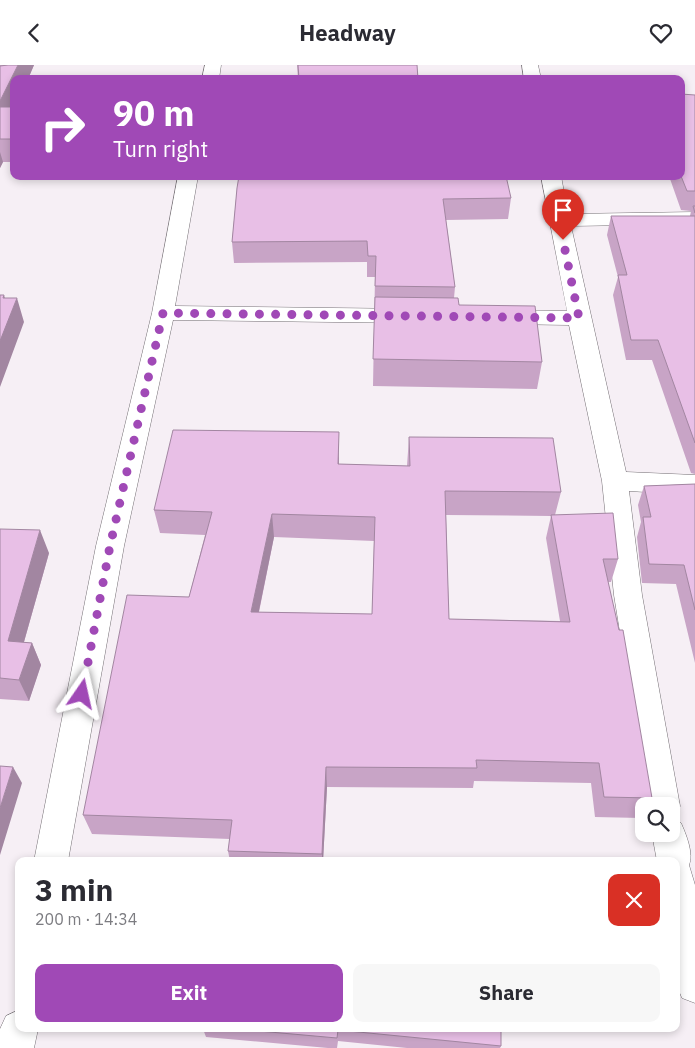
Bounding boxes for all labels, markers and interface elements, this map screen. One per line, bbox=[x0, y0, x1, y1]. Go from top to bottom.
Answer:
text: Headway bbox=[299, 18, 396, 47]
icon: back bbox=[20, 19, 48, 47]
icon: heart bbox=[647, 19, 675, 47]
text: 90 m bbox=[113, 90, 195, 136]
icon: right bbox=[30, 95, 95, 160]
text: Turn right bbox=[113, 134, 208, 163]
pin bbox=[542, 189, 584, 240]
icon: arrive bbox=[549, 196, 577, 224]
position arrow bbox=[55, 667, 107, 719]
map controls bbox=[635, 797, 680, 842]
button: search bbox=[635, 797, 680, 842]
text: 3 min bbox=[35, 870, 113, 909]
button: close bbox=[608, 874, 660, 926]
text: 200 m · 14:34 bbox=[35, 909, 137, 929]
button: Exit bbox=[35, 964, 343, 1022]
button: Share bbox=[353, 964, 660, 1022]

